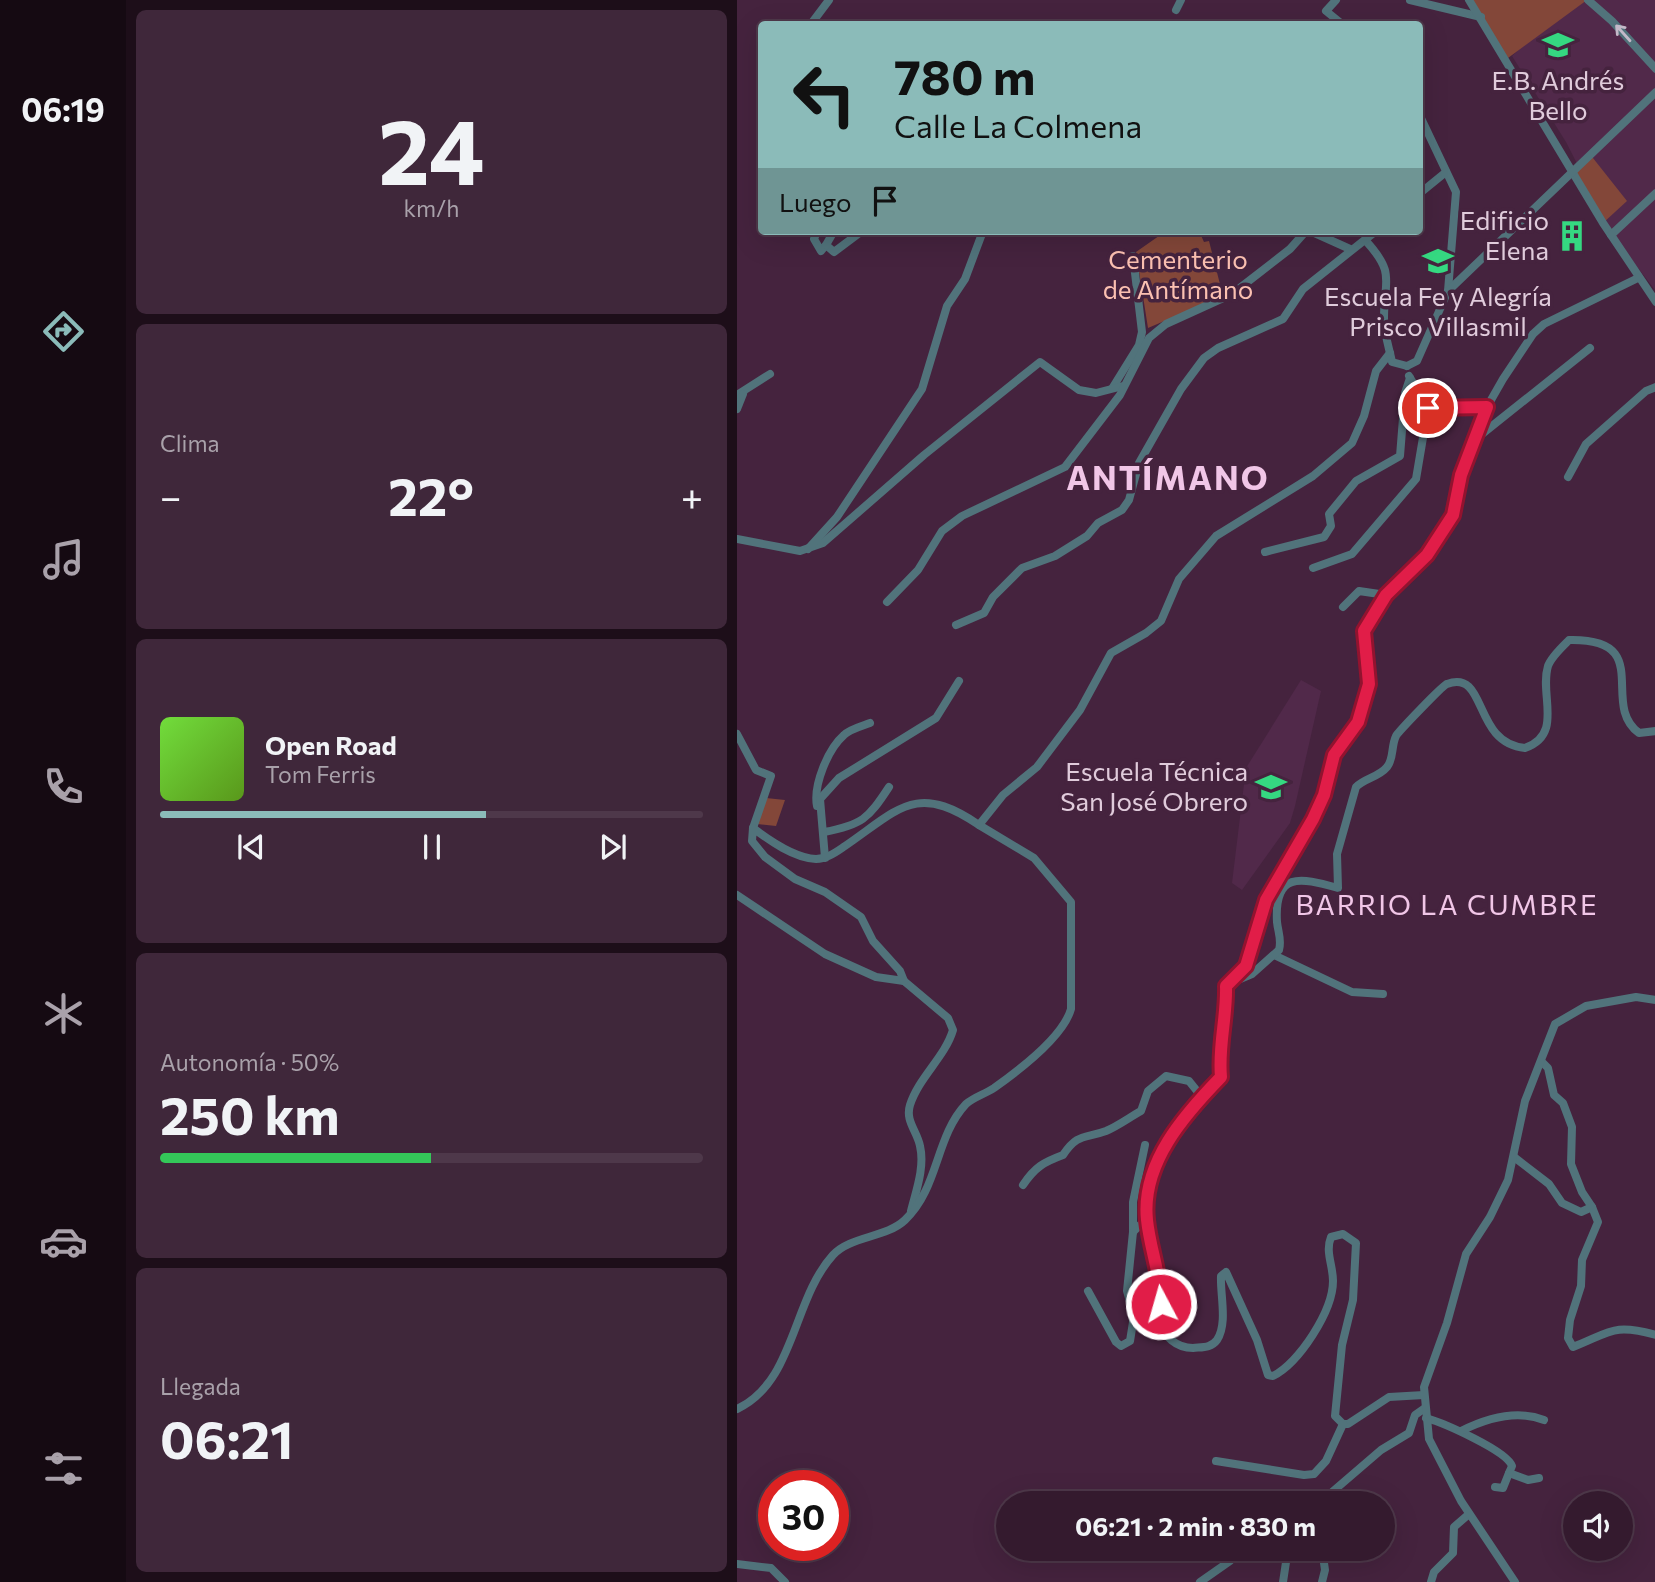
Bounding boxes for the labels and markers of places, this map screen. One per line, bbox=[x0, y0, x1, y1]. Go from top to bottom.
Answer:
school or university icon: E.B. Andrés Bello bbox=[1541, 28, 1575, 62]
place label: E.B. Andrés Bello bbox=[1492, 64, 1624, 125]
place label: Edificio Elena bbox=[1460, 204, 1549, 265]
building icon: Edificio Elena bbox=[1555, 219, 1589, 253]
school or university icon: Escuela Fe y Alegría Prisco Villasmil bbox=[1421, 244, 1455, 278]
place label: Escuela Fe y Alegría Prisco Villasmil bbox=[1324, 280, 1552, 341]
pin bbox=[1398, 378, 1458, 438]
place label: Escuela Técnica San José Obrero bbox=[1060, 755, 1248, 816]
school or university icon: Escuela Técnica San José Obrero bbox=[1254, 770, 1288, 804]

